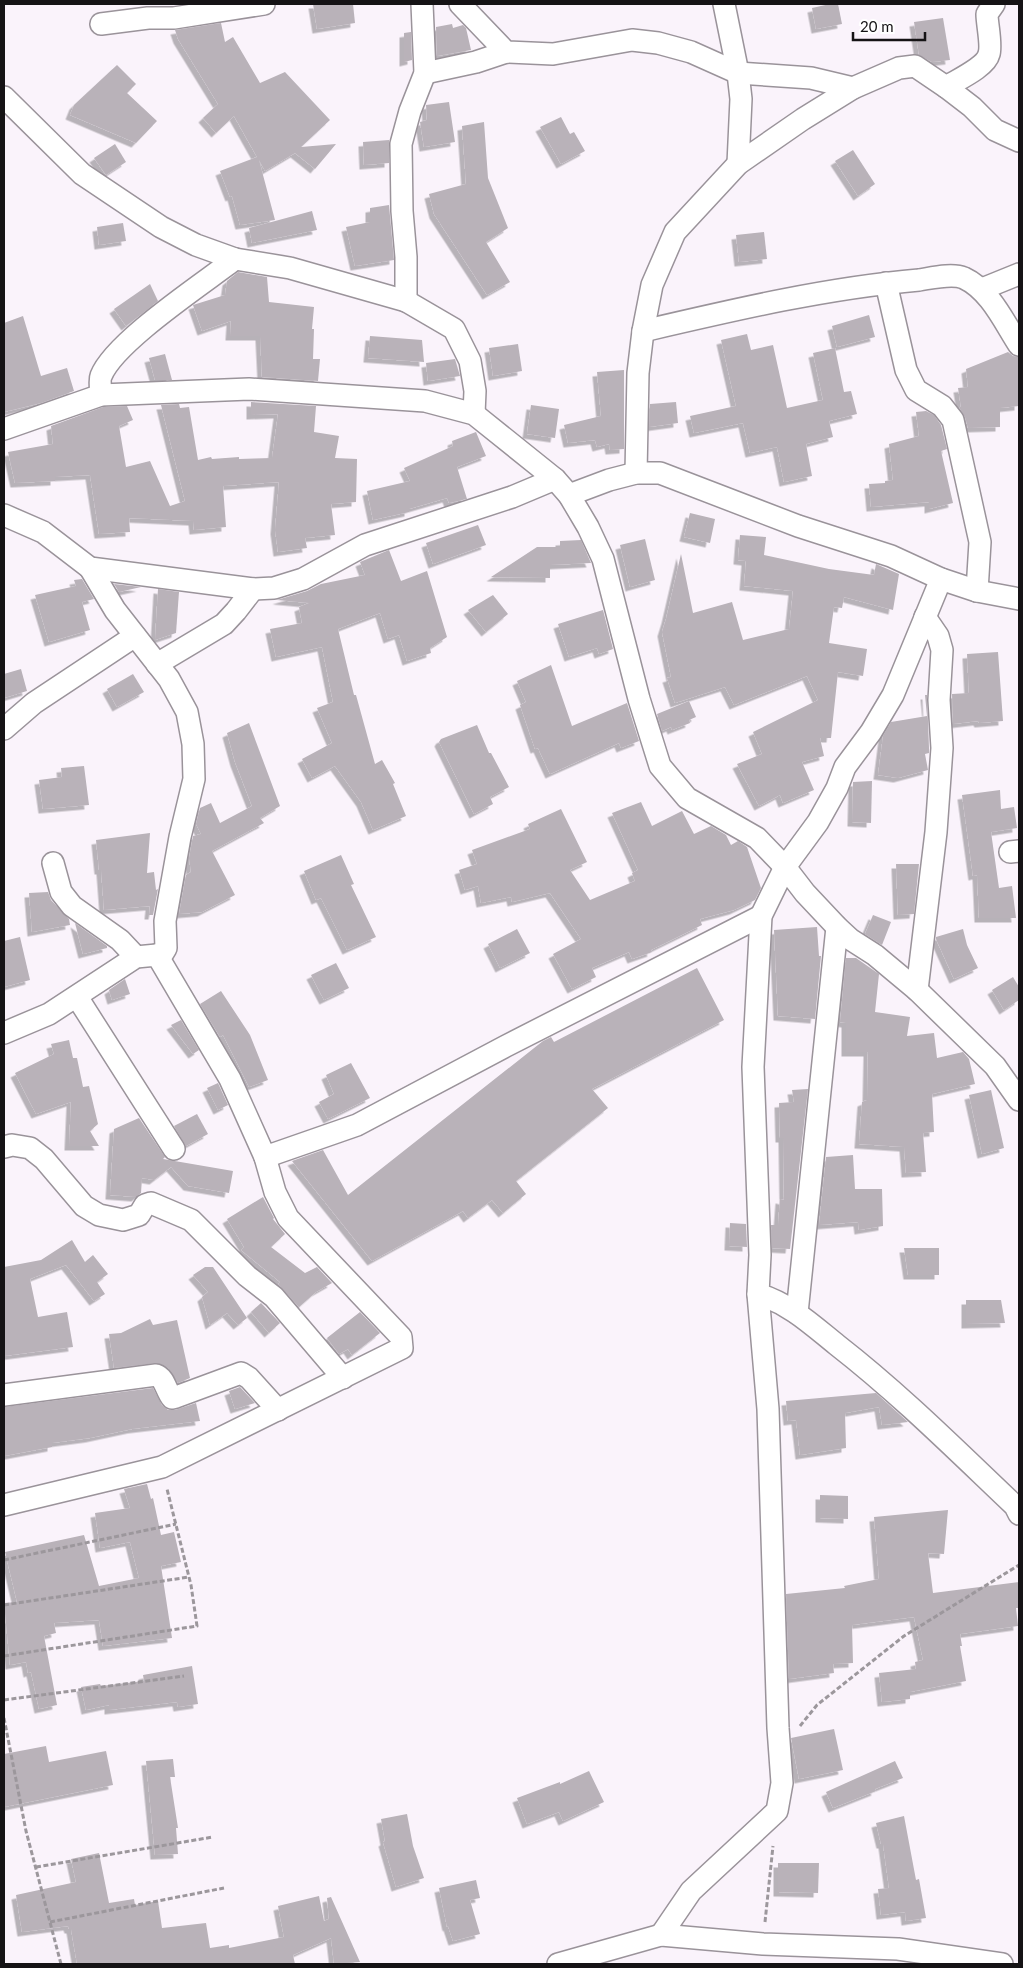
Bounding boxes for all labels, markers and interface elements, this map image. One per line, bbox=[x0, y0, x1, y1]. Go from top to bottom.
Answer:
scale bar bbox=[853, 10, 926, 42]
text: 20 m bbox=[860, 17, 894, 35]

